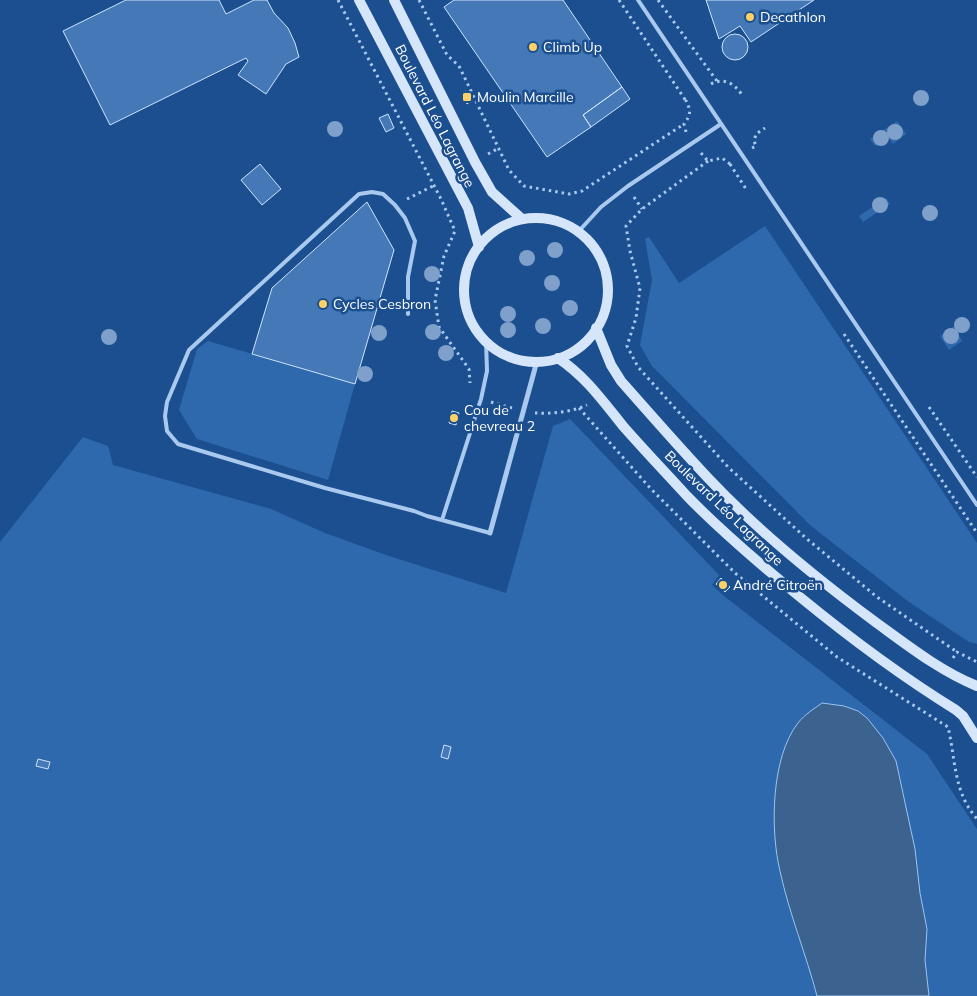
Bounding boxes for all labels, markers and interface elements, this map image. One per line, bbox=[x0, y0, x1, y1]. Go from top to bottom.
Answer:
place label: Decathlon bbox=[760, 8, 826, 26]
marker: Decathlon bbox=[744, 11, 756, 23]
place label: Climb Up bbox=[543, 38, 602, 56]
street label: Boulevard Léo Lagrange bbox=[391, 41, 479, 191]
marker: Climb Up bbox=[527, 41, 539, 53]
place label: Moulin Marcille bbox=[477, 88, 574, 106]
marker: Moulin Marcille bbox=[461, 91, 473, 103]
place label: Cycles Cesbron bbox=[333, 295, 431, 313]
marker: Cycles Cesbron bbox=[317, 298, 329, 310]
place label: Cou de chevreau 2 bbox=[464, 401, 535, 435]
marker: Cou de chevreau 2 bbox=[448, 412, 460, 424]
street label: Boulevard Léo Lagrange bbox=[661, 447, 787, 569]
place label: André Citroën bbox=[733, 576, 823, 594]
marker: André Citroën bbox=[717, 579, 729, 591]

